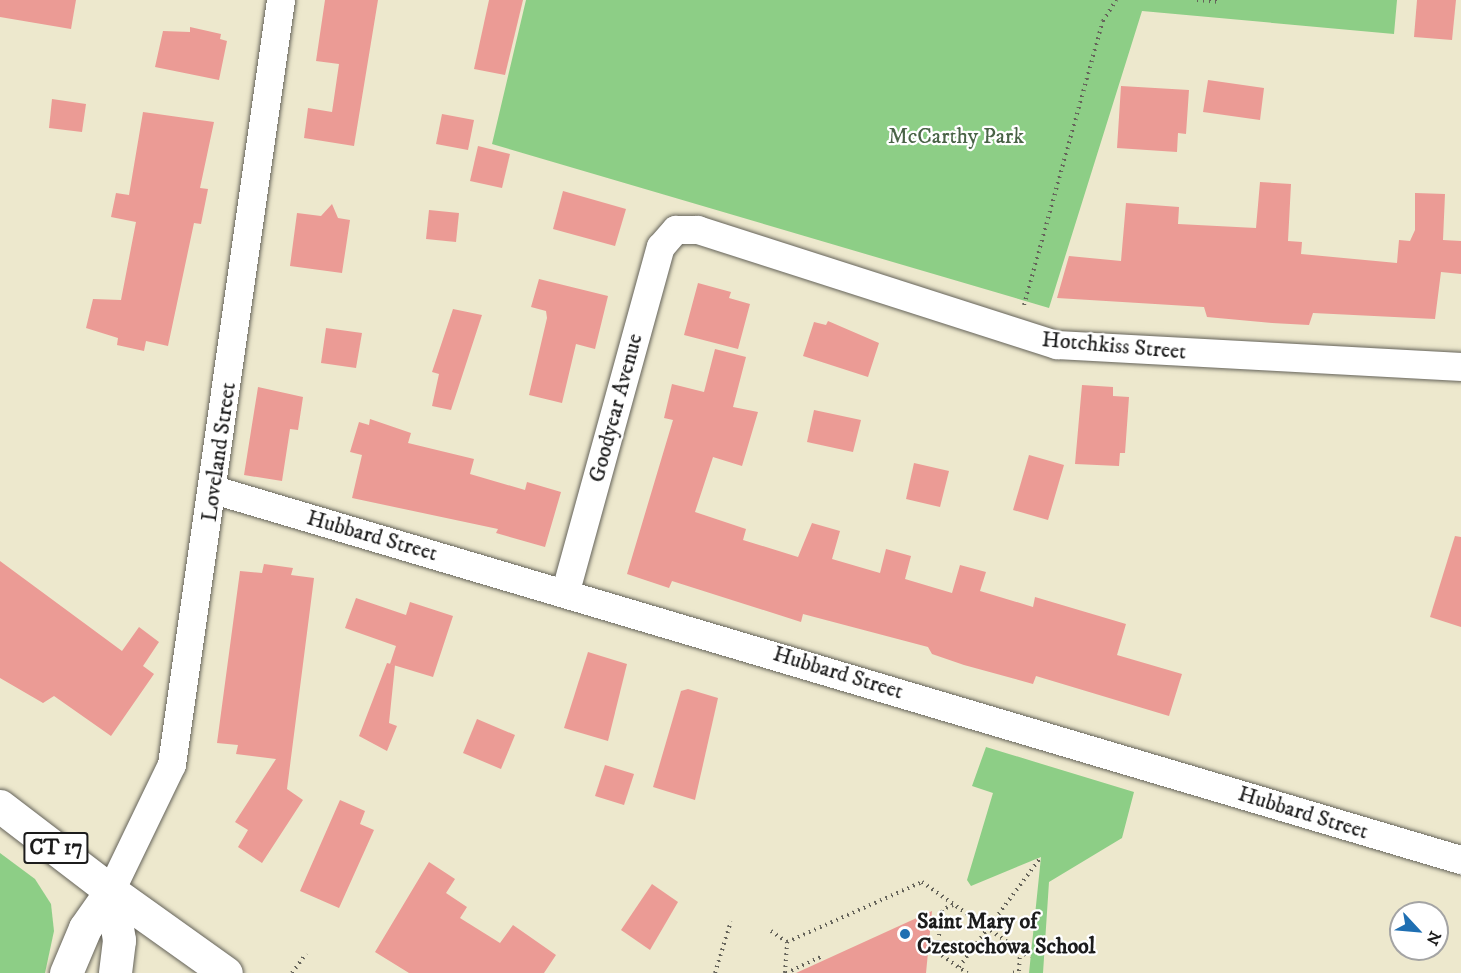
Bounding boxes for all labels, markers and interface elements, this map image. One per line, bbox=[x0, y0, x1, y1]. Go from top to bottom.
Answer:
park label: McCarthy Park bbox=[888, 124, 1024, 150]
street label: Hotchkiss Street bbox=[1041, 327, 1187, 365]
street label: Goodyear Avenue bbox=[583, 331, 649, 485]
street label: Loveland Street bbox=[196, 381, 242, 523]
street label: Hubbard Street bbox=[304, 505, 440, 567]
street label: Hubbard Street bbox=[770, 641, 906, 705]
street label: Hubbard Street bbox=[1235, 781, 1371, 845]
road number: CT 17 bbox=[23, 830, 89, 866]
north arrow bbox=[1389, 901, 1449, 961]
place label: Saint Mary of Czestochowa School bbox=[917, 908, 1095, 960]
marker: Saint Mary of Czestochowa School bbox=[898, 927, 912, 941]
text: N bbox=[1422, 928, 1445, 948]

